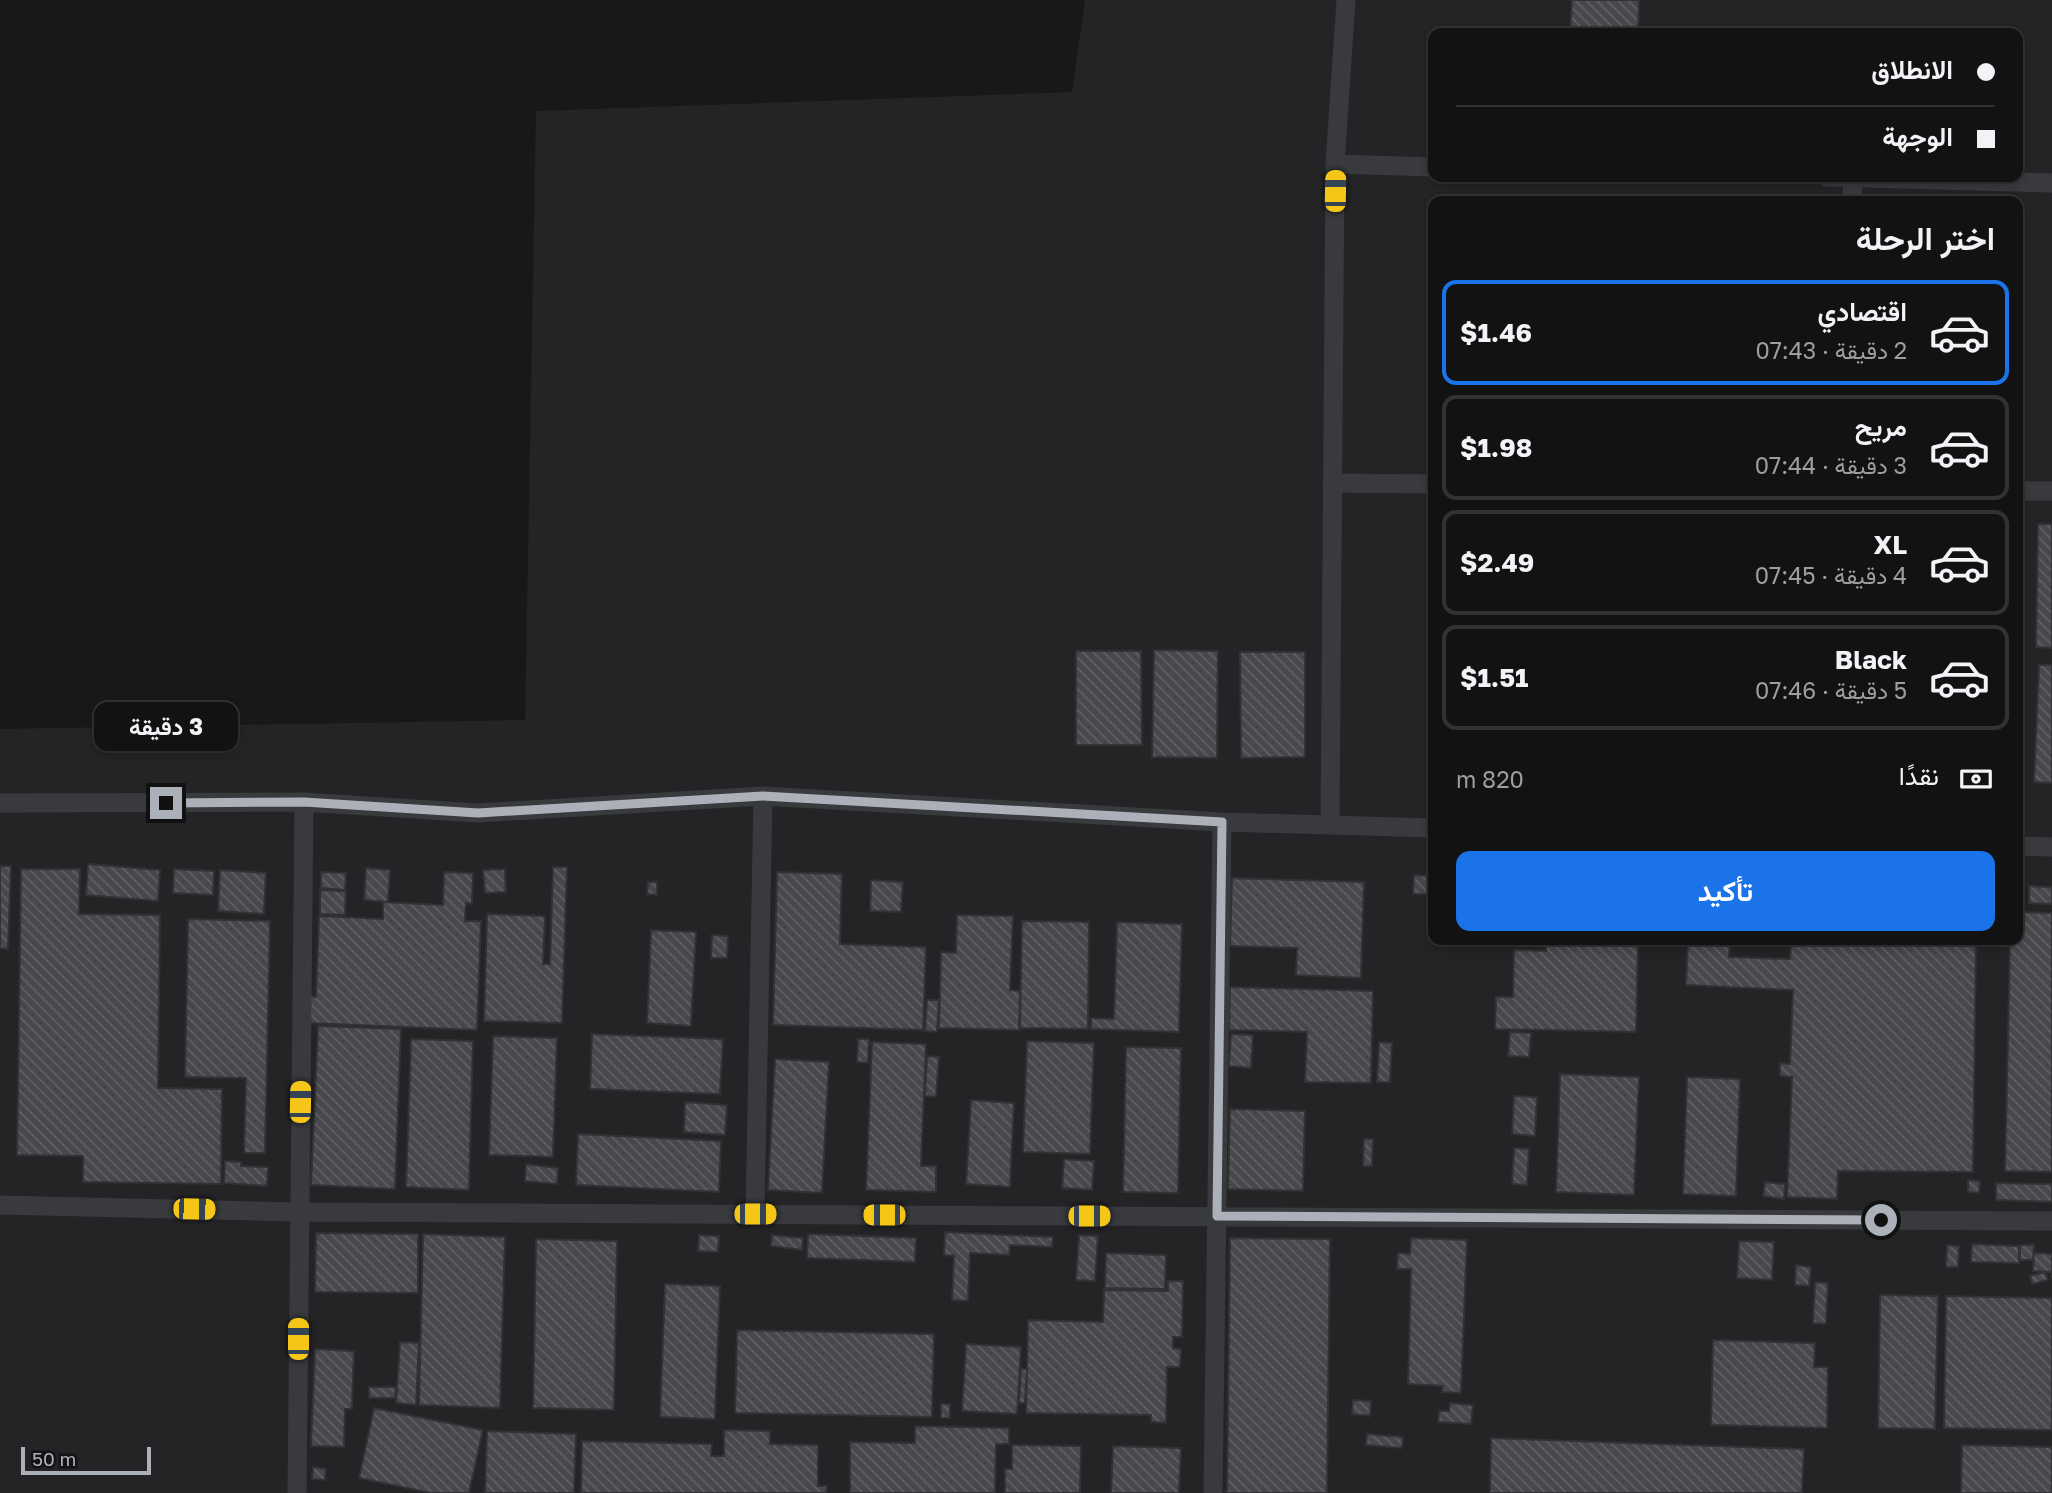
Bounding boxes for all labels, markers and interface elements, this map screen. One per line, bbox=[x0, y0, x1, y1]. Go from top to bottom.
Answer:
text: الانطلاق bbox=[1871, 54, 1953, 85]
text: الوجهة bbox=[1882, 121, 1953, 152]
car bbox=[1325, 170, 1346, 212]
text: اختر الرحلة bbox=[1856, 219, 1995, 257]
text: اقتصادي bbox=[1818, 296, 1907, 327]
icon: car bbox=[1928, 301, 1991, 364]
text: $1.46 bbox=[1460, 317, 1532, 348]
text: 2 دقيقة · 07:43 bbox=[1755, 336, 1907, 364]
text: مريح bbox=[1855, 411, 1907, 442]
icon: car bbox=[1928, 416, 1991, 479]
text: $1.98 bbox=[1460, 432, 1532, 463]
text: 3 دقيقة · 07:44 bbox=[1755, 451, 1907, 479]
text: XL bbox=[1873, 529, 1907, 560]
icon: car bbox=[1928, 531, 1991, 594]
text: $2.49 bbox=[1460, 547, 1534, 578]
text: 4 دقيقة · 07:45 bbox=[1755, 561, 1907, 589]
text: Black bbox=[1835, 644, 1907, 675]
icon: car bbox=[1928, 646, 1991, 709]
text: $1.51 bbox=[1460, 662, 1528, 693]
text: 5 دقيقة · 07:46 bbox=[1755, 676, 1907, 704]
callout: 3 دقيقة bbox=[94, 702, 238, 750]
text: 3 دقيقة bbox=[129, 712, 203, 740]
text: نقدًا bbox=[1899, 760, 1939, 791]
icon: cash bbox=[1957, 760, 1995, 798]
text: 820 m bbox=[1456, 765, 1524, 793]
route end bbox=[150, 787, 182, 819]
button: تأكيد bbox=[1456, 851, 1995, 931]
car bbox=[290, 1081, 311, 1123]
car bbox=[173, 1198, 216, 1220]
car bbox=[735, 1204, 777, 1225]
route start bbox=[1865, 1204, 1897, 1236]
car bbox=[864, 1205, 906, 1226]
car bbox=[1069, 1206, 1111, 1227]
car bbox=[288, 1318, 309, 1360]
scale bar bbox=[21, 1444, 150, 1476]
text: 50 m bbox=[32, 1447, 76, 1470]

